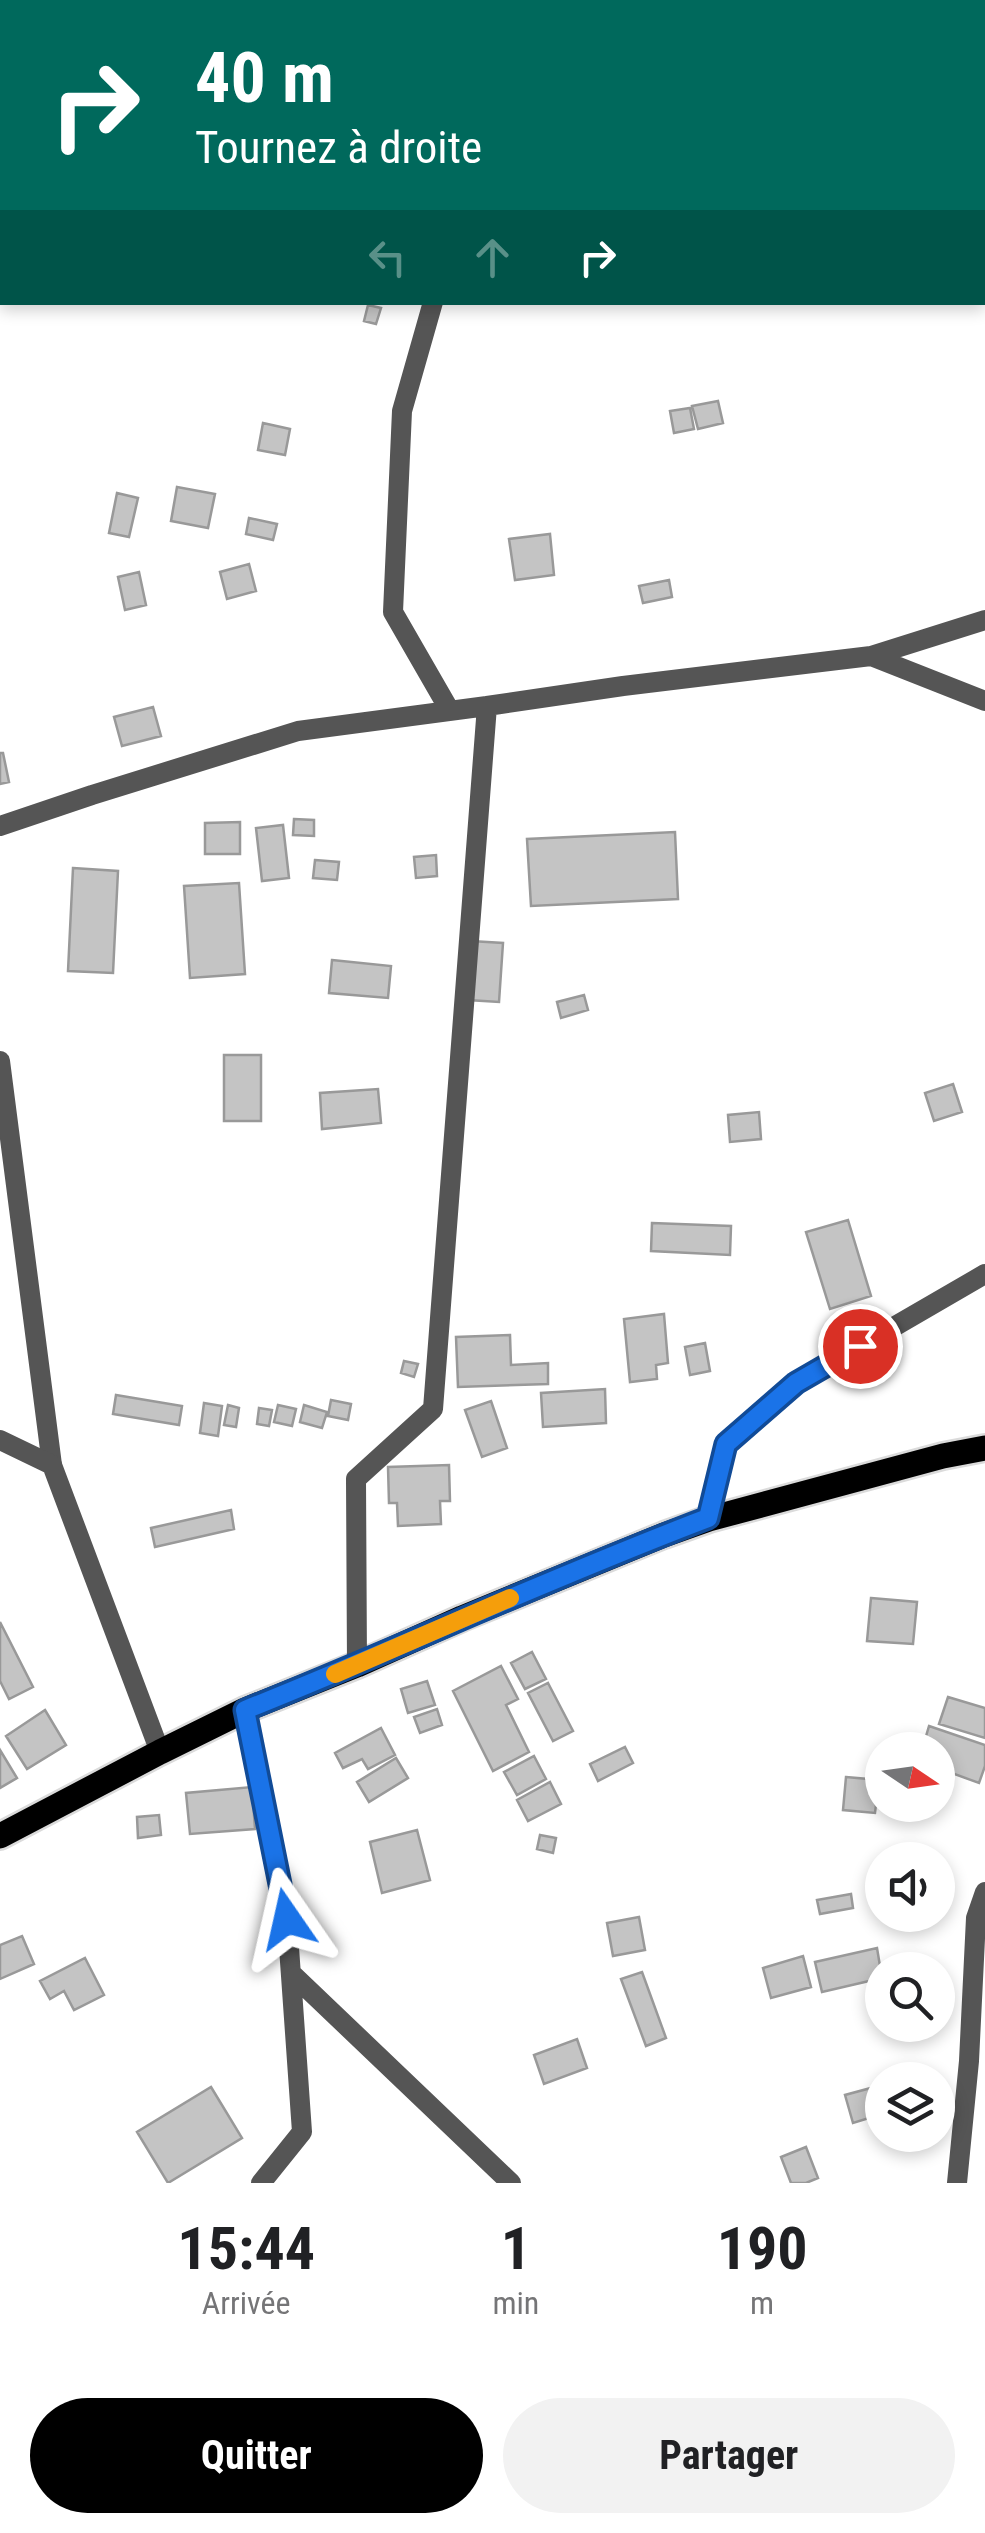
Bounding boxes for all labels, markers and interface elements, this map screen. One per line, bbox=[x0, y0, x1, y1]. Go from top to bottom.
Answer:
text: 40 m bbox=[195, 37, 334, 119]
icon: right bbox=[30, 40, 160, 170]
text: Tournez à droite bbox=[195, 121, 482, 174]
icon: left bbox=[360, 230, 415, 285]
icon: ahead bbox=[465, 230, 520, 285]
icon: right bbox=[570, 230, 625, 285]
pin bbox=[818, 1304, 903, 1389]
icon: arrive bbox=[833, 1319, 888, 1374]
north arrow bbox=[865, 1732, 955, 1822]
map controls bbox=[865, 1732, 955, 2152]
button: sound bbox=[865, 1842, 955, 1932]
position arrow bbox=[235, 1867, 339, 1971]
button: search bbox=[865, 1952, 955, 2042]
button: layers bbox=[865, 2062, 955, 2152]
text: 15:44 bbox=[177, 2213, 315, 2284]
text: 1 bbox=[501, 2213, 531, 2284]
text: 190 bbox=[717, 2213, 808, 2284]
text: Arrivée bbox=[202, 2284, 291, 2322]
text: min bbox=[492, 2284, 539, 2322]
text: m bbox=[750, 2284, 774, 2322]
button: Quitter bbox=[30, 2398, 483, 2513]
button: Partager bbox=[503, 2398, 955, 2513]

